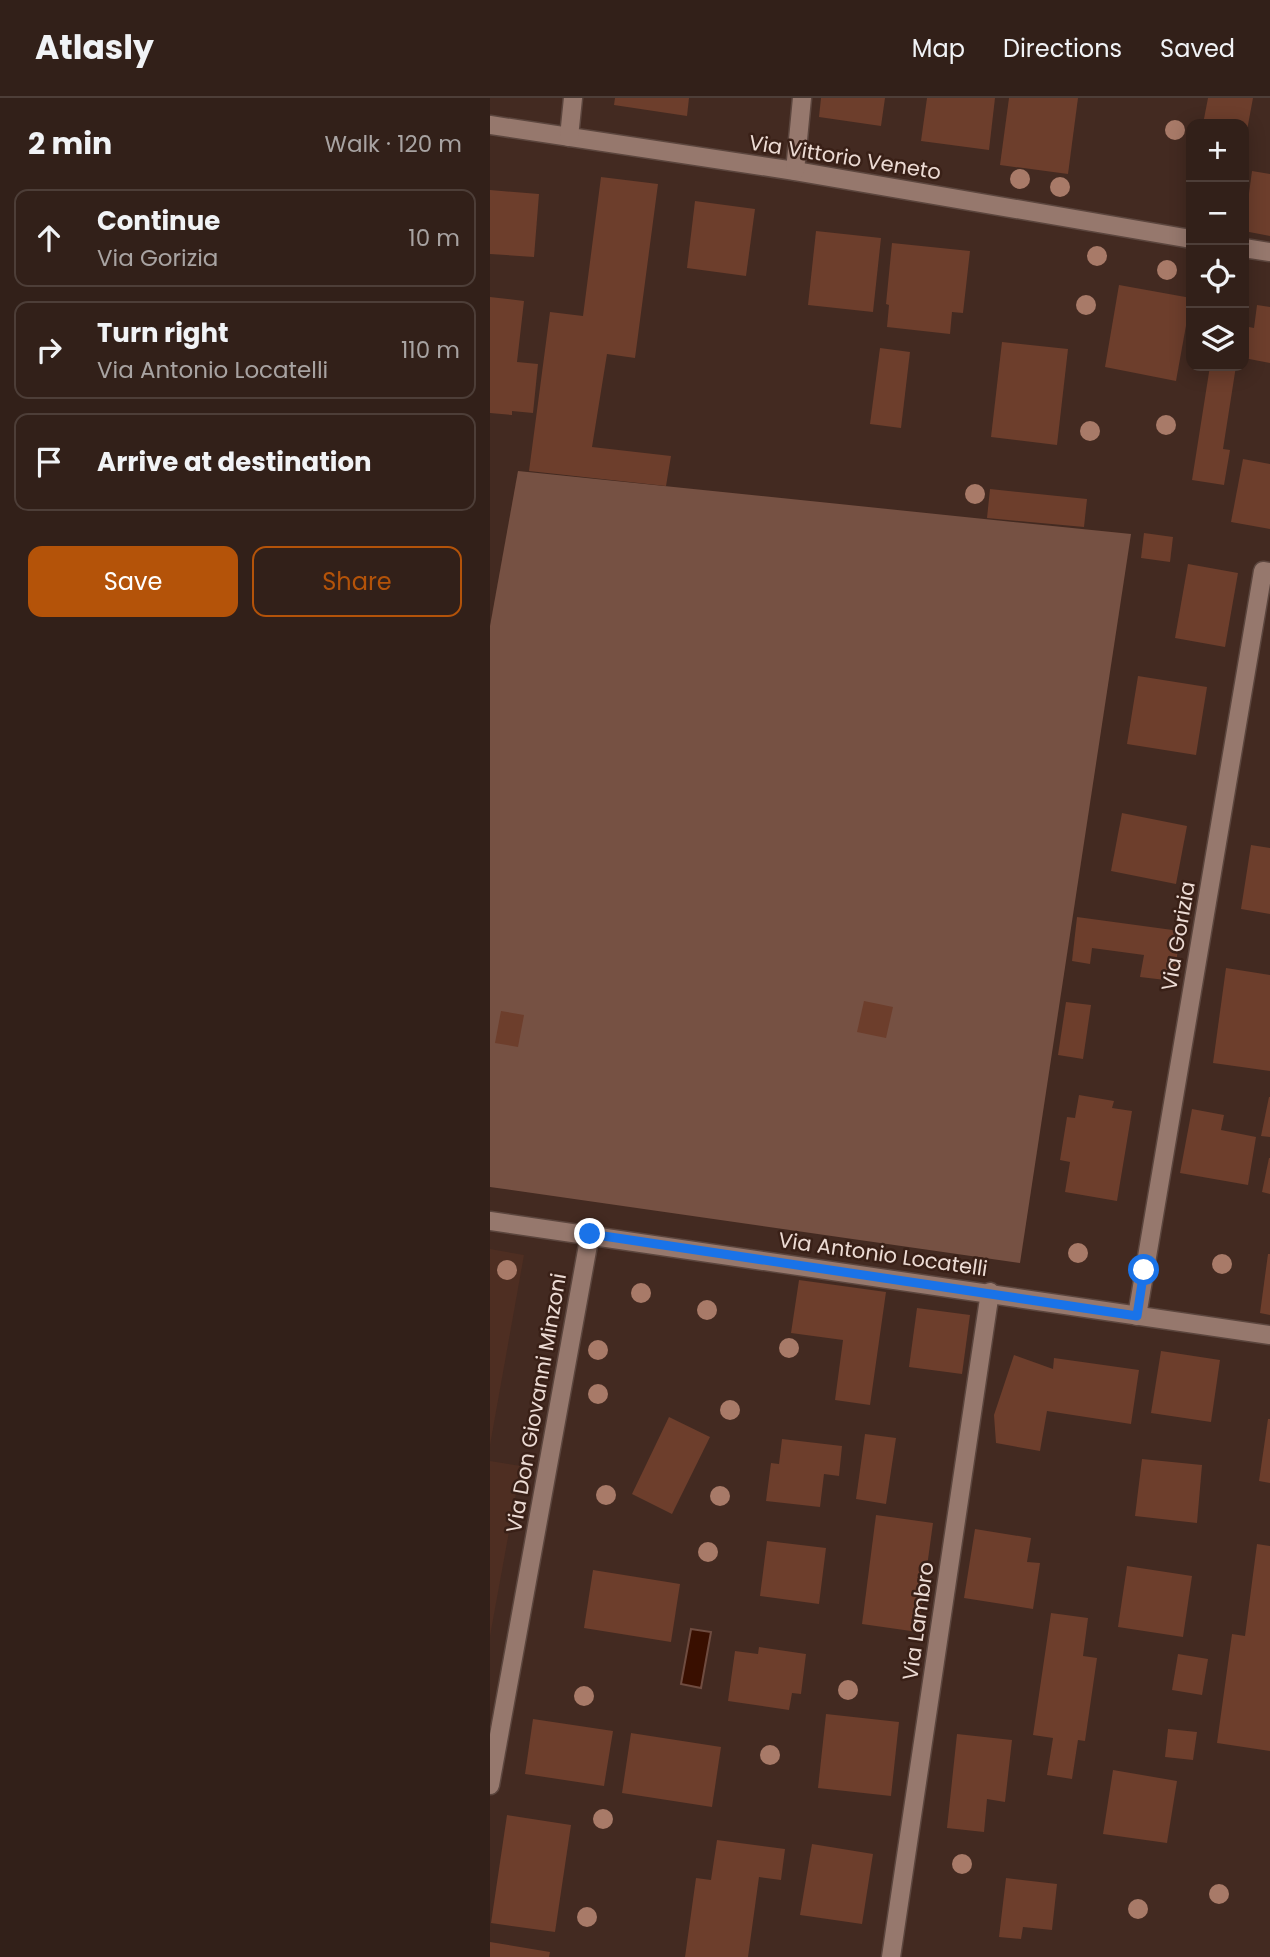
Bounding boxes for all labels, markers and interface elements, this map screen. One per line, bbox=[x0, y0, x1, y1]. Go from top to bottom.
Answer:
text: Atlasly bbox=[35, 24, 154, 71]
text: Map bbox=[912, 32, 965, 65]
text: Directions bbox=[1003, 32, 1122, 65]
text: Saved bbox=[1160, 32, 1235, 65]
map controls bbox=[1186, 119, 1249, 371]
button: + bbox=[1186, 119, 1249, 182]
text: 2 min bbox=[28, 122, 112, 165]
street label: Via Vittorio Veneto bbox=[747, 127, 943, 187]
text: Walk · 120 m bbox=[324, 128, 462, 160]
button: − bbox=[1186, 182, 1249, 245]
text: Continue bbox=[97, 203, 220, 239]
icon: ahead bbox=[30, 219, 68, 257]
text: 10 m bbox=[408, 222, 460, 254]
text: Via Gorizia bbox=[97, 242, 218, 274]
button: locate bbox=[1186, 245, 1249, 308]
button: layers bbox=[1186, 308, 1249, 371]
text: Turn right bbox=[97, 315, 229, 351]
icon: right bbox=[30, 331, 68, 369]
text: 110 m bbox=[401, 334, 460, 366]
text: Via Antonio Locatelli bbox=[97, 354, 328, 386]
icon: arrive bbox=[30, 443, 68, 481]
text: Arrive at destination bbox=[97, 444, 372, 480]
button: Save bbox=[28, 546, 238, 617]
button: Share bbox=[252, 546, 462, 617]
street label: Via Gorizia bbox=[1154, 879, 1202, 993]
route end bbox=[574, 1218, 605, 1249]
street label: Via Antonio Locatelli bbox=[776, 1225, 990, 1283]
route start bbox=[1128, 1254, 1159, 1285]
street label: Via Don Giovanni Minzoni bbox=[499, 1271, 573, 1535]
street label: Via Lambro bbox=[895, 1560, 941, 1682]

